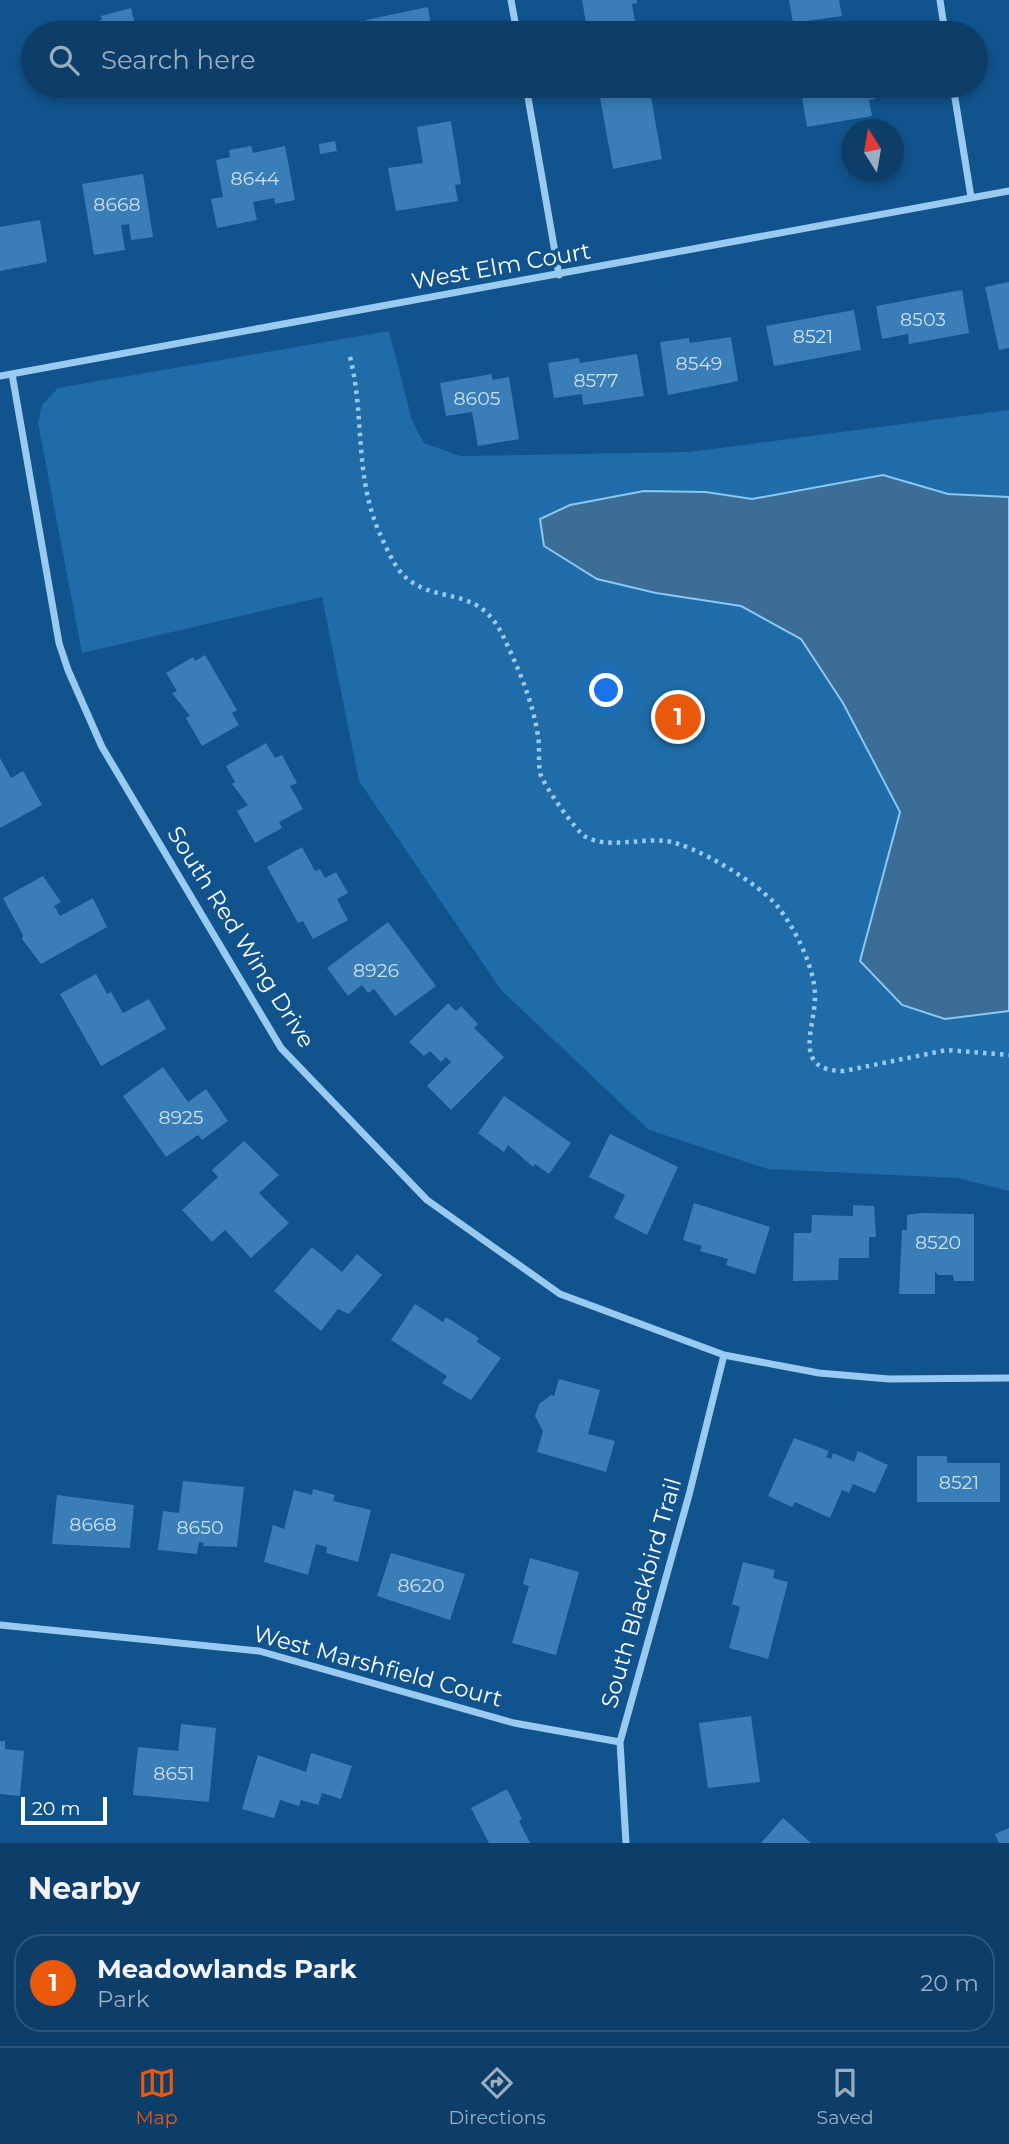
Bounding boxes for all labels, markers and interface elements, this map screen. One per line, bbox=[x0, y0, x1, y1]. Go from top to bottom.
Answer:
search box bbox=[21, 21, 988, 98]
icon: search bbox=[45, 41, 83, 79]
text: Search here bbox=[101, 44, 256, 76]
north arrow bbox=[841, 119, 904, 182]
house number: 8644 bbox=[231, 167, 280, 190]
house number: 8668 bbox=[93, 193, 141, 216]
street label: West Elm Court bbox=[409, 236, 593, 296]
house number: 8503 bbox=[900, 308, 946, 331]
house number: 8521 bbox=[793, 325, 833, 348]
house number: 8549 bbox=[676, 352, 722, 375]
house number: 8577 bbox=[574, 369, 619, 392]
house number: 8605 bbox=[453, 387, 501, 410]
your location bbox=[589, 673, 623, 707]
pin: 1 bbox=[655, 691, 701, 743]
street label: South Red Wing Drive bbox=[161, 821, 321, 1053]
house number: 8926 bbox=[353, 959, 399, 982]
house number: 8925 bbox=[158, 1106, 204, 1129]
house number: 8520 bbox=[915, 1231, 961, 1254]
house number: 8521 bbox=[939, 1471, 979, 1494]
street label: South Blackbird Trail bbox=[595, 1475, 687, 1711]
house number: 8668 bbox=[69, 1513, 117, 1536]
house number: 8650 bbox=[176, 1516, 224, 1539]
house number: 8620 bbox=[397, 1574, 445, 1597]
street label: West Marshfield Court bbox=[250, 1619, 506, 1713]
house number: 8651 bbox=[153, 1762, 195, 1785]
scale bar bbox=[21, 1794, 107, 1826]
text: 20 m bbox=[32, 1797, 80, 1820]
text: Nearby bbox=[28, 1870, 140, 1907]
text: Meadowlands Park bbox=[97, 1953, 357, 1985]
text: 1 bbox=[48, 1969, 58, 1997]
text: 20 m bbox=[920, 1969, 979, 1997]
text: Park bbox=[97, 1985, 150, 2013]
tab: Map bbox=[135, 2064, 178, 2129]
tab: Directions bbox=[448, 2064, 546, 2129]
tab: Saved bbox=[817, 2064, 874, 2129]

